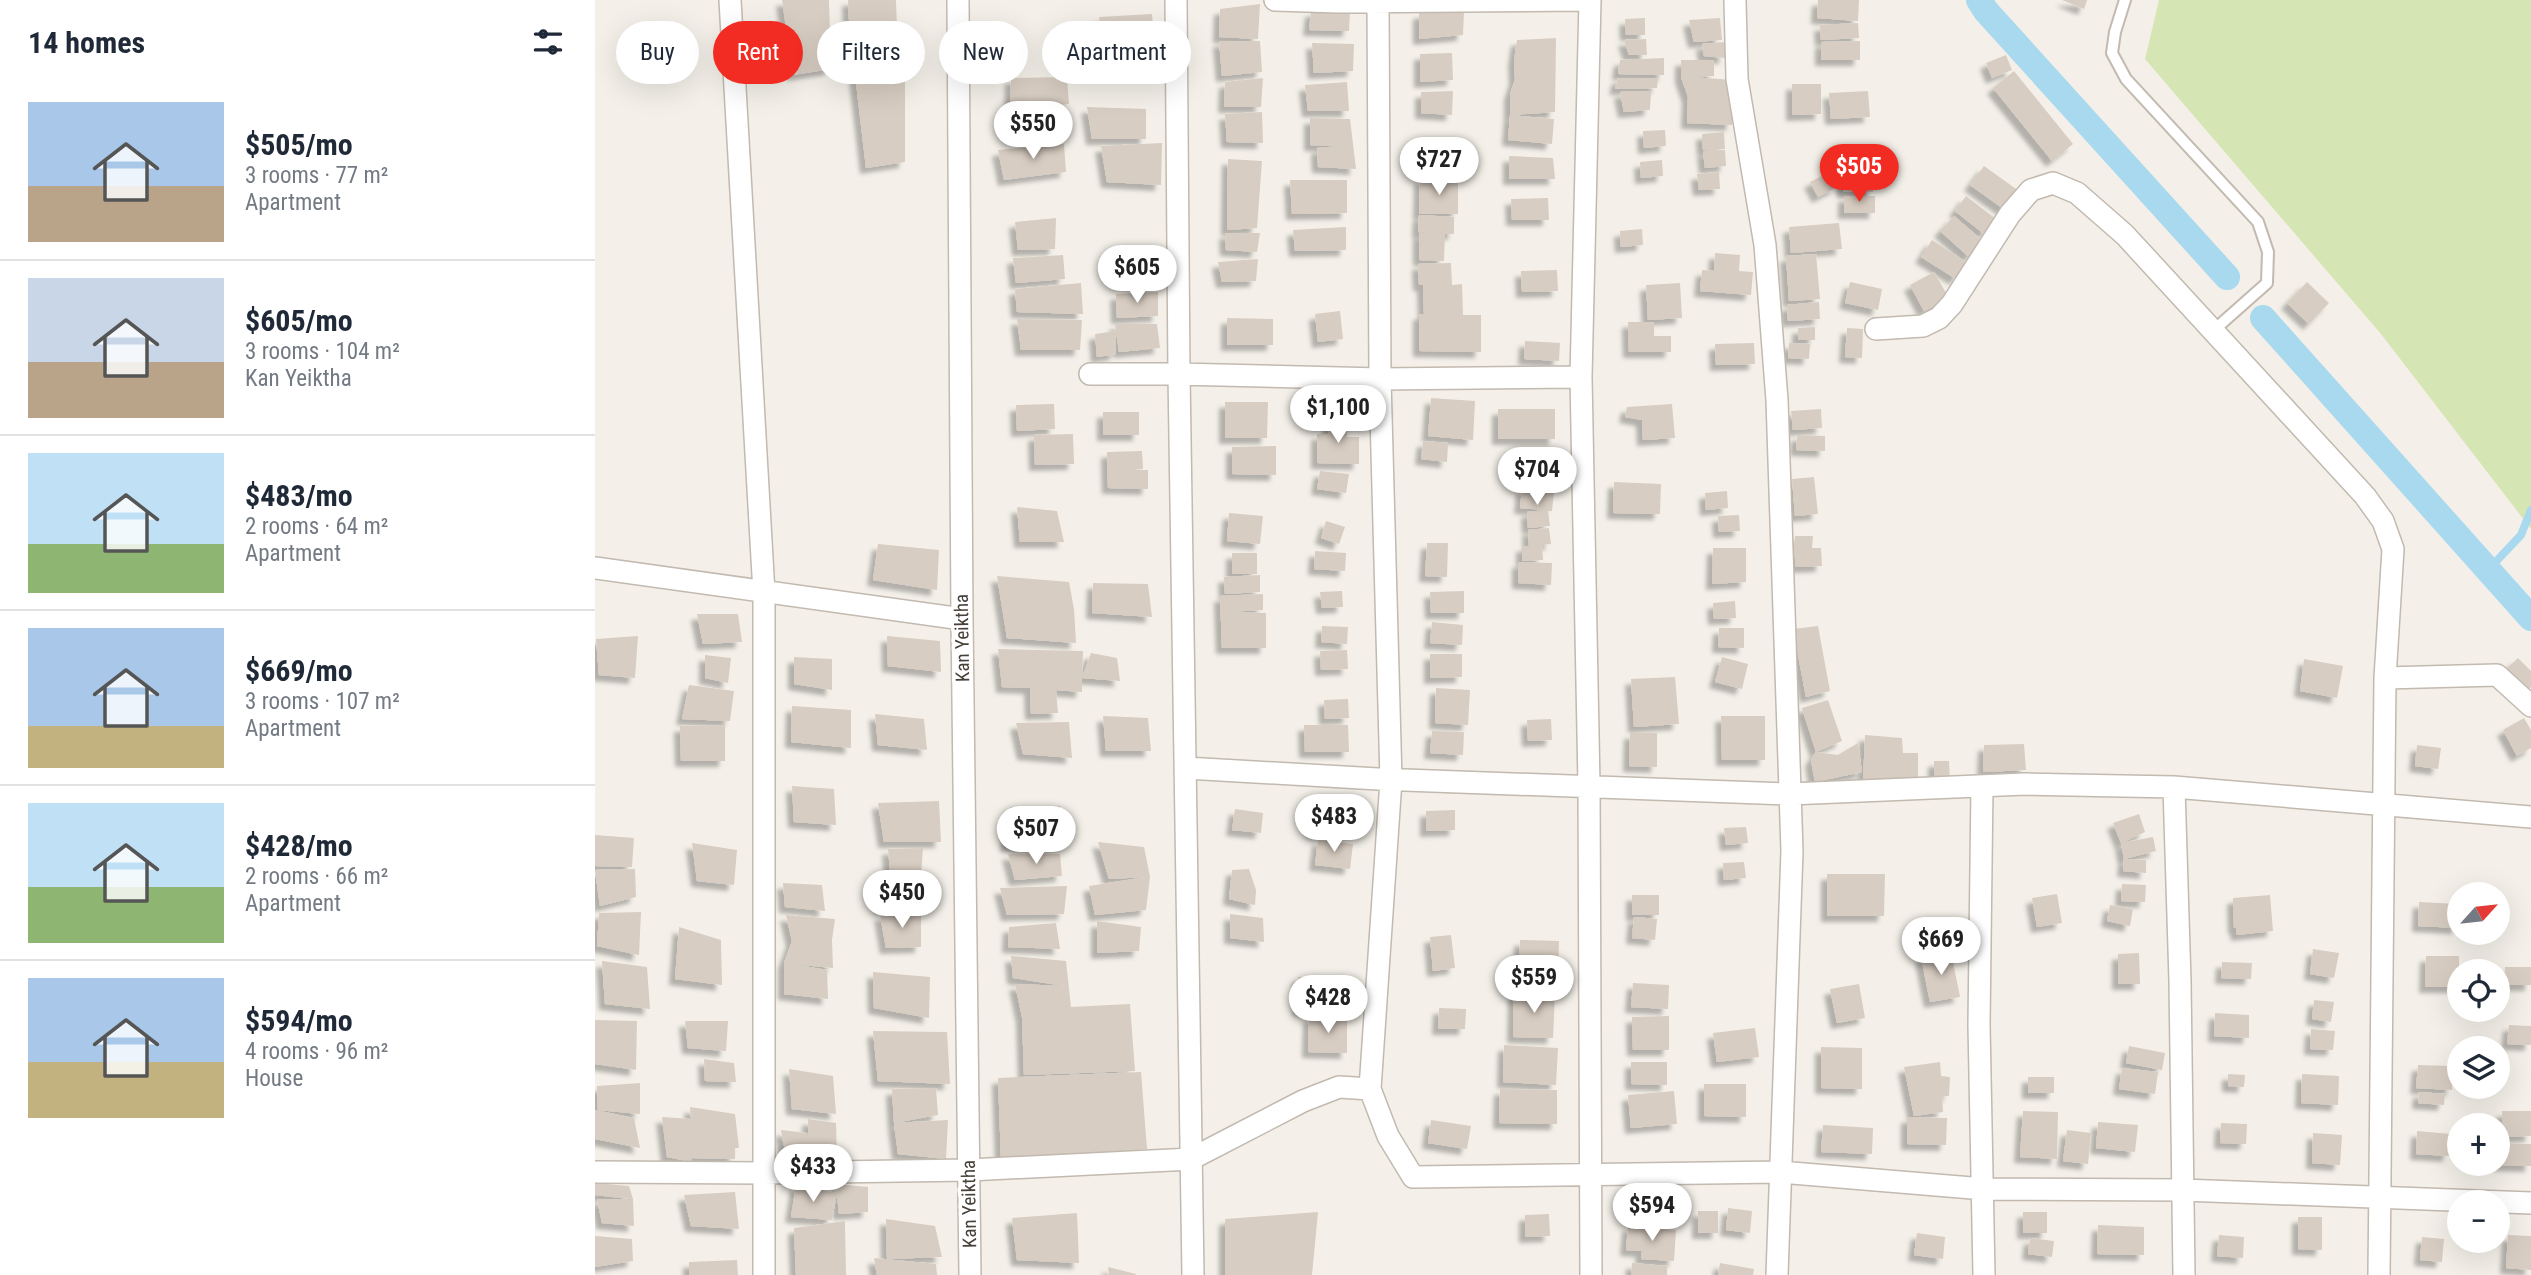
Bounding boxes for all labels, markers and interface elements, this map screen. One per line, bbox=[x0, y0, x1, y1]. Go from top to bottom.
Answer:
chip: Buy bbox=[616, 21, 699, 84]
chip: Rent bbox=[713, 21, 803, 84]
chip: Filters bbox=[817, 21, 925, 84]
chip: New bbox=[939, 21, 1028, 84]
chip: Apartment bbox=[1042, 21, 1191, 84]
icon: filters bbox=[529, 23, 567, 61]
text: 14 homes bbox=[28, 25, 145, 60]
pin: $550 bbox=[992, 102, 1074, 161]
text: $550 bbox=[1010, 110, 1056, 137]
text: $505/mo bbox=[245, 127, 353, 162]
icon: home bbox=[84, 130, 168, 214]
pin: $727 bbox=[1398, 138, 1480, 197]
pin: $505 bbox=[1818, 144, 1900, 204]
text: $727 bbox=[1416, 146, 1462, 173]
text: $505 bbox=[1836, 153, 1882, 180]
text: 3 rooms · 77 m² bbox=[245, 162, 388, 189]
text: Apartment bbox=[245, 189, 341, 216]
pin: $605 bbox=[1096, 246, 1178, 305]
text: $605 bbox=[1114, 254, 1160, 281]
text: $605/mo bbox=[245, 303, 353, 338]
icon: home bbox=[84, 306, 168, 390]
text: 3 rooms · 104 m² bbox=[245, 338, 400, 365]
text: Kan Yeiktha bbox=[245, 365, 352, 392]
pin: $1,100 bbox=[1281, 386, 1395, 445]
text: $1,100 bbox=[1306, 394, 1370, 421]
pin: $704 bbox=[1496, 448, 1578, 507]
text: $704 bbox=[1514, 456, 1560, 483]
text: $483/mo bbox=[245, 478, 353, 513]
icon: home bbox=[84, 481, 168, 565]
text: 2 rooms · 64 m² bbox=[245, 513, 388, 540]
text: Apartment bbox=[245, 540, 341, 567]
street label: Kan Yeiktha bbox=[950, 594, 974, 682]
text: $669/mo bbox=[245, 653, 353, 688]
icon: home bbox=[84, 656, 168, 740]
text: 3 rooms · 107 m² bbox=[245, 688, 400, 715]
text: Apartment bbox=[245, 715, 341, 742]
pin: $483 bbox=[1293, 794, 1375, 854]
text: $483 bbox=[1311, 803, 1357, 830]
pin: $507 bbox=[995, 806, 1077, 866]
text: $507 bbox=[1013, 815, 1059, 842]
text: $428/mo bbox=[245, 828, 353, 863]
icon: home bbox=[84, 831, 168, 915]
text: 2 rooms · 66 m² bbox=[245, 863, 388, 890]
pin: $450 bbox=[861, 870, 943, 930]
text: $450 bbox=[879, 879, 925, 906]
north arrow bbox=[2447, 882, 2509, 945]
map controls bbox=[2447, 882, 2510, 1253]
text: Apartment bbox=[245, 890, 341, 917]
pin: $669 bbox=[1900, 918, 1982, 977]
text: $669 bbox=[1918, 926, 1964, 953]
pin: $559 bbox=[1493, 956, 1575, 1015]
button: locate bbox=[2447, 959, 2510, 1022]
text: $559 bbox=[1511, 964, 1557, 991]
pin: $428 bbox=[1287, 976, 1369, 1035]
text: $428 bbox=[1305, 984, 1351, 1011]
text: $594/mo bbox=[245, 1003, 353, 1038]
icon: home bbox=[84, 1006, 168, 1090]
button: layers bbox=[2447, 1036, 2510, 1099]
text: 4 rooms · 96 m² bbox=[245, 1038, 388, 1065]
text: House bbox=[245, 1065, 303, 1092]
button: + bbox=[2447, 1113, 2510, 1176]
pin: $433 bbox=[772, 1144, 854, 1204]
text: $433 bbox=[790, 1153, 836, 1180]
street label: Kan Yeiktha bbox=[957, 1160, 981, 1248]
pin: $594 bbox=[1611, 1184, 1693, 1243]
button: − bbox=[2447, 1190, 2510, 1253]
text: $594 bbox=[1629, 1192, 1675, 1219]

